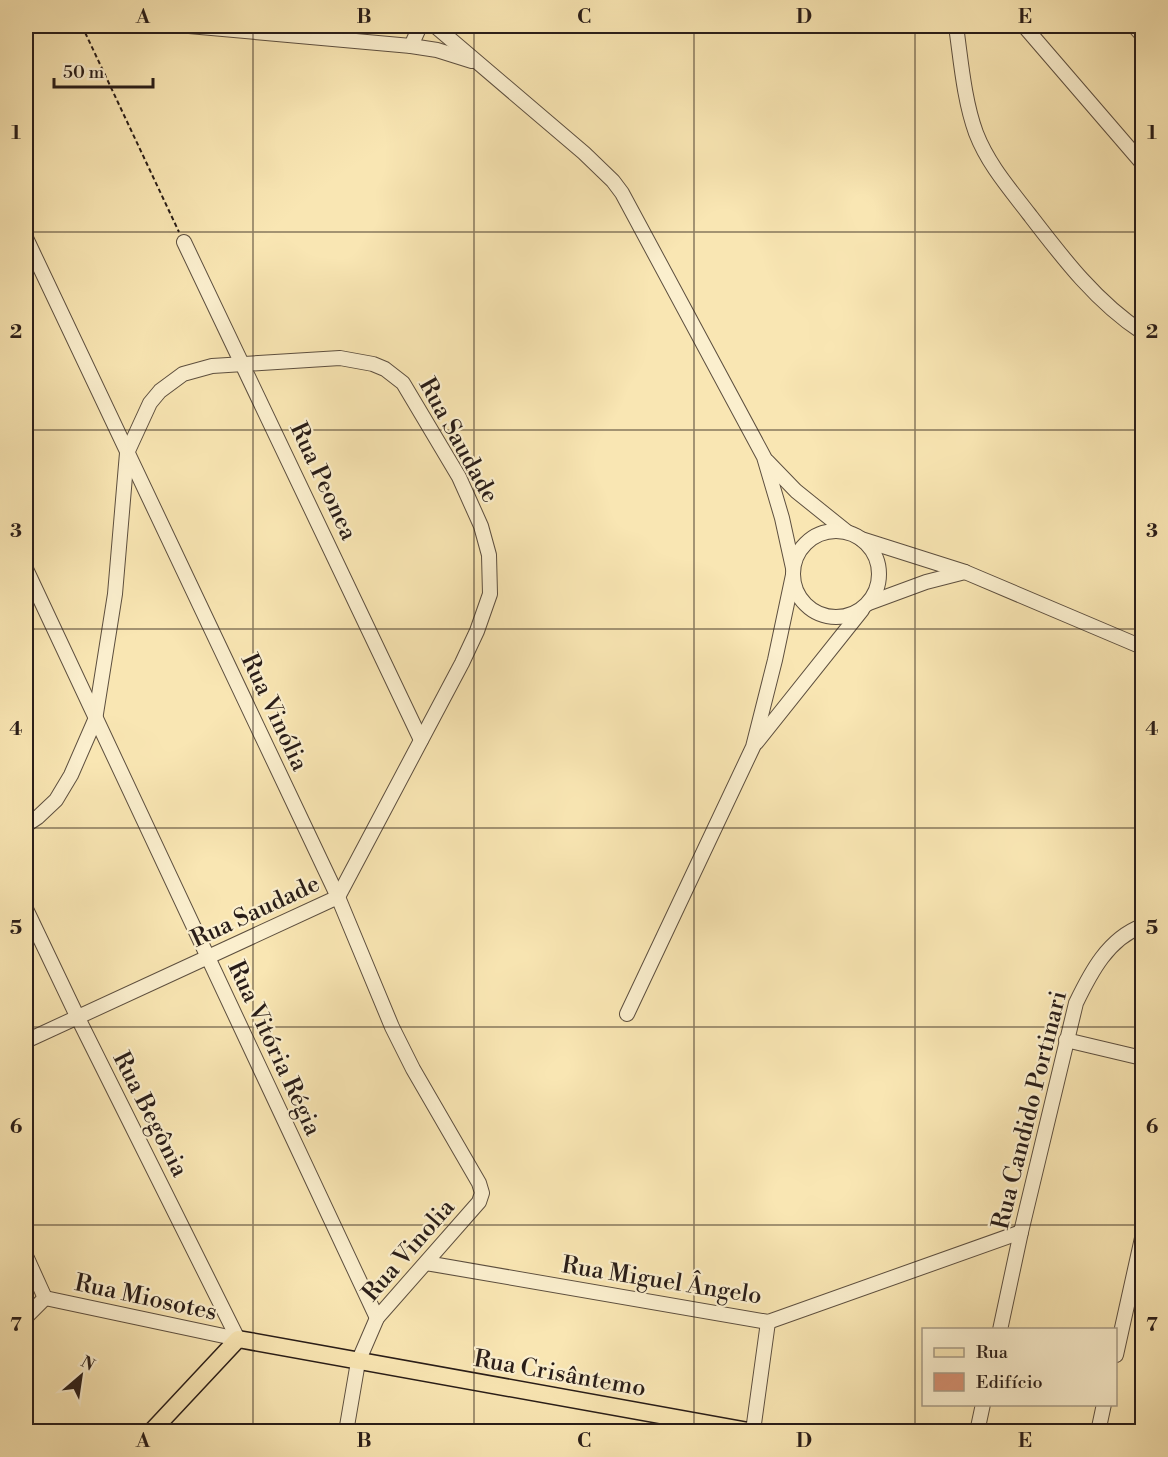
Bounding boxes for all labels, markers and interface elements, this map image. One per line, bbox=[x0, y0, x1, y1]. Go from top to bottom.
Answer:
text: A bbox=[135, 5, 151, 30]
text: B bbox=[356, 5, 372, 30]
text: C bbox=[577, 5, 591, 30]
text: D bbox=[796, 5, 812, 30]
text: E bbox=[1018, 5, 1032, 30]
scale bar bbox=[54, 51, 153, 89]
text: 50 m bbox=[63, 61, 105, 84]
text: 1 bbox=[11, 121, 21, 146]
text: 1 bbox=[1147, 121, 1157, 146]
text: 2 bbox=[10, 320, 22, 345]
text: 2 bbox=[1146, 320, 1158, 345]
street label: Rua Saudade bbox=[411, 373, 505, 508]
street label: Rua Peonea bbox=[283, 418, 364, 546]
text: 3 bbox=[10, 519, 22, 544]
text: 3 bbox=[1146, 519, 1158, 544]
street label: Rua Vinólia bbox=[234, 649, 315, 777]
text: 4 bbox=[9, 717, 23, 742]
text: 4 bbox=[1145, 717, 1159, 742]
street label: Rua Saudade bbox=[186, 869, 325, 955]
text: 5 bbox=[10, 916, 22, 941]
text: 5 bbox=[1146, 916, 1158, 941]
street label: Rua Vitória Régia bbox=[220, 956, 328, 1141]
street label: Rua Candido Portinari bbox=[986, 988, 1074, 1233]
street label: Rua Begônia bbox=[106, 1047, 195, 1183]
text: 6 bbox=[10, 1115, 23, 1140]
text: 6 bbox=[1146, 1115, 1159, 1140]
street label: Rua Vinolia bbox=[356, 1193, 462, 1308]
street label: Rua Miguel Ângelo bbox=[560, 1249, 764, 1312]
street label: Rua Miosotes bbox=[72, 1268, 220, 1328]
text: 7 bbox=[10, 1313, 22, 1338]
text: 7 bbox=[1146, 1313, 1158, 1338]
legend bbox=[922, 1328, 1117, 1406]
text: Rua bbox=[976, 1341, 1009, 1364]
street label: Rua Crisântemo bbox=[471, 1344, 648, 1404]
north arrow bbox=[51, 1346, 111, 1406]
text: N bbox=[77, 1352, 98, 1376]
text: Edifício bbox=[976, 1371, 1043, 1394]
text: A bbox=[135, 1429, 151, 1454]
text: B bbox=[356, 1429, 372, 1454]
text: C bbox=[577, 1429, 591, 1454]
text: D bbox=[796, 1429, 812, 1454]
text: E bbox=[1018, 1429, 1032, 1454]

